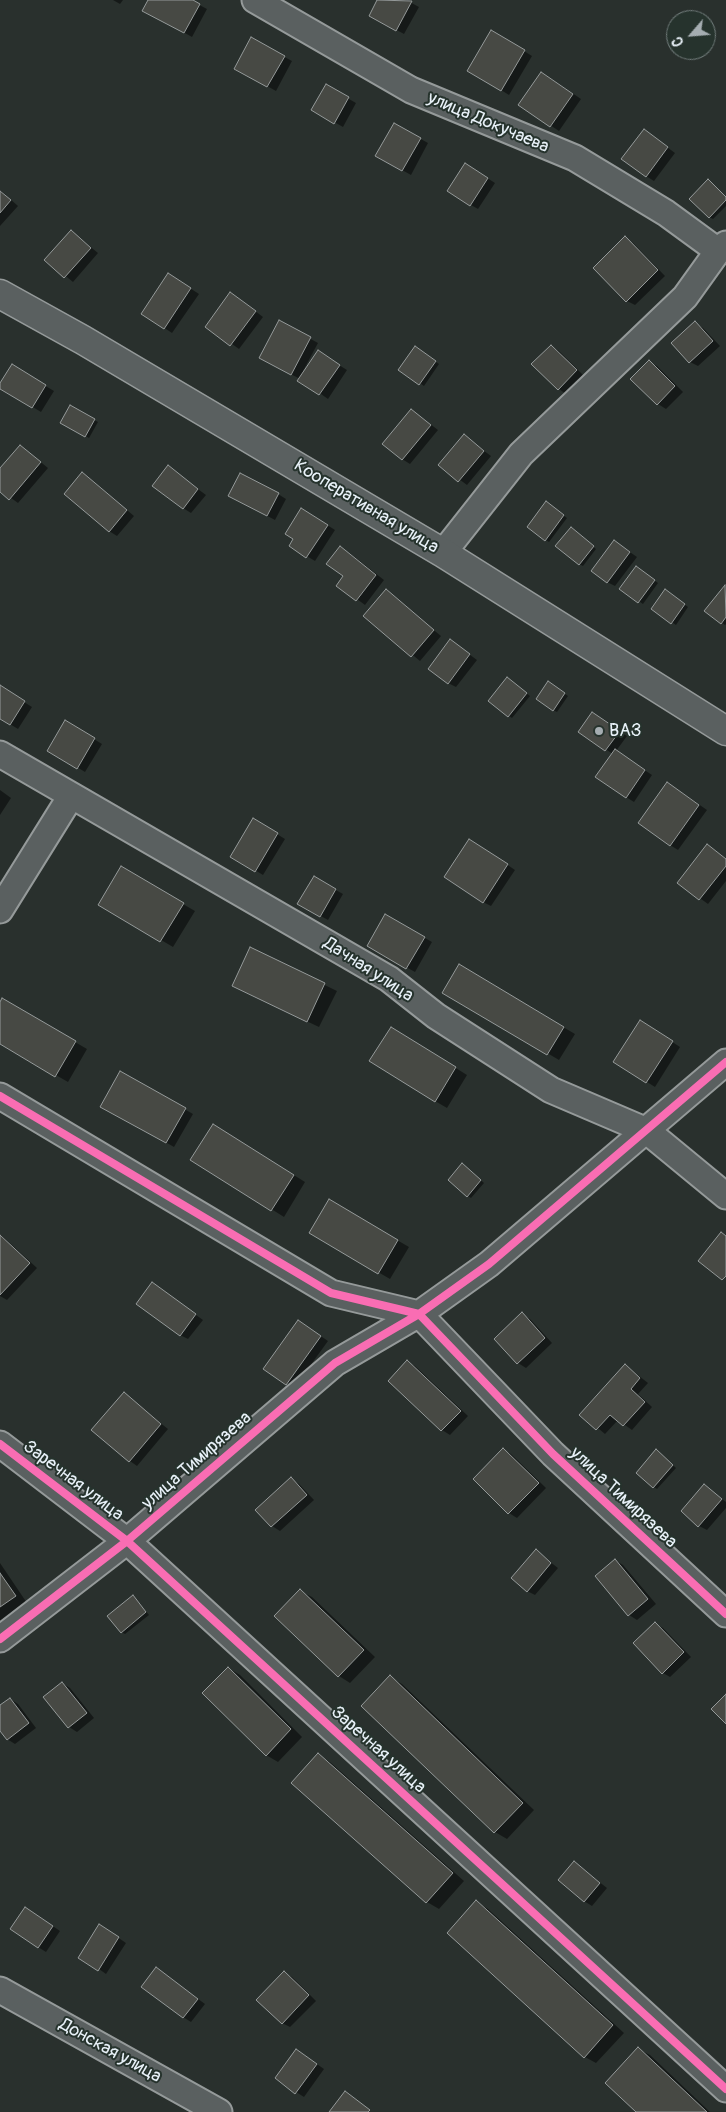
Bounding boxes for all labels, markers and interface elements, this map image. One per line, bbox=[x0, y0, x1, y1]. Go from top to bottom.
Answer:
north arrow bbox=[666, 10, 716, 60]
text: С bbox=[669, 34, 688, 49]
street label: улица Докучаева bbox=[424, 88, 552, 158]
street label: Кооперативная улица bbox=[290, 455, 442, 559]
place label: ВАЗ bbox=[609, 720, 642, 742]
marker: ВАЗ bbox=[593, 725, 605, 737]
street label: Дачная улица bbox=[319, 933, 417, 1007]
street label: улица Тимирязева bbox=[138, 1407, 256, 1515]
street label: Заречная улица bbox=[19, 1436, 127, 1526]
street label: улица Тимирязева bbox=[565, 1443, 681, 1553]
street label: Заречная улица bbox=[326, 1702, 430, 1798]
street label: Донская улица bbox=[55, 2014, 165, 2088]

